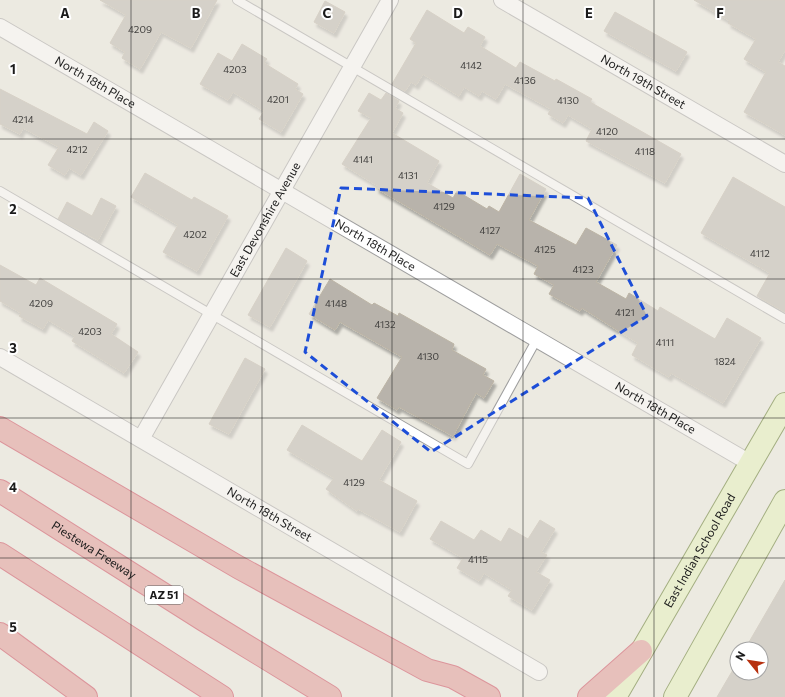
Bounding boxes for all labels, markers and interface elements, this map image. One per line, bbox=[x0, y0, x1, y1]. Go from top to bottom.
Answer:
text: A bbox=[60, 5, 70, 21]
text: B bbox=[192, 5, 201, 21]
text: C bbox=[323, 5, 332, 21]
text: D bbox=[453, 5, 463, 21]
text: E bbox=[585, 5, 593, 21]
text: F bbox=[716, 5, 724, 21]
house number: 4209 bbox=[128, 23, 152, 35]
street label: North 19th Street bbox=[599, 51, 688, 111]
street label: North 18th Place bbox=[53, 53, 138, 110]
house number: 4142 bbox=[460, 59, 482, 71]
text: 1 bbox=[10, 61, 16, 77]
house number: 4203 bbox=[223, 63, 247, 75]
house number: 4136 bbox=[514, 74, 536, 86]
house number: 4201 bbox=[267, 93, 289, 105]
house number: 4130 bbox=[557, 94, 579, 106]
house number: 4214 bbox=[12, 113, 34, 125]
house number: 4120 bbox=[596, 125, 618, 137]
house number: 4212 bbox=[66, 143, 88, 155]
house number: 4118 bbox=[635, 145, 655, 157]
house number: 4141 bbox=[353, 153, 373, 165]
street label: East Devonshire Avenue bbox=[226, 159, 303, 279]
house number: 4131 bbox=[398, 169, 418, 181]
house number: 4129 bbox=[433, 200, 455, 212]
text: 2 bbox=[9, 201, 17, 217]
street label: North 18th Place bbox=[333, 215, 419, 273]
house number: 4127 bbox=[480, 224, 500, 236]
house number: 4202 bbox=[183, 228, 207, 240]
house number: 4125 bbox=[534, 243, 556, 255]
house number: 4112 bbox=[750, 247, 770, 259]
house number: 4123 bbox=[572, 263, 594, 275]
house number: 4209 bbox=[29, 297, 53, 309]
house number: 4148 bbox=[325, 297, 347, 309]
house number: 4121 bbox=[615, 306, 635, 318]
house number: 4132 bbox=[374, 318, 396, 330]
house number: 4203 bbox=[78, 325, 102, 337]
house number: 4111 bbox=[656, 336, 674, 348]
text: 3 bbox=[9, 340, 17, 356]
house number: 4130 bbox=[417, 350, 439, 362]
house number: 1824 bbox=[714, 355, 736, 367]
street label: North 18th Place bbox=[613, 378, 699, 436]
house number: 4129 bbox=[343, 476, 365, 488]
text: 4 bbox=[9, 479, 17, 495]
street label: North 18th Street bbox=[225, 483, 315, 544]
street label: East Indian School Road bbox=[660, 491, 738, 610]
street label: Piestewa Freeway bbox=[50, 518, 139, 581]
house number: 4115 bbox=[468, 553, 488, 565]
road number: AZ 51 bbox=[145, 586, 183, 604]
text: 5 bbox=[9, 619, 17, 635]
north arrow bbox=[729, 641, 769, 681]
text: N bbox=[732, 649, 748, 663]

